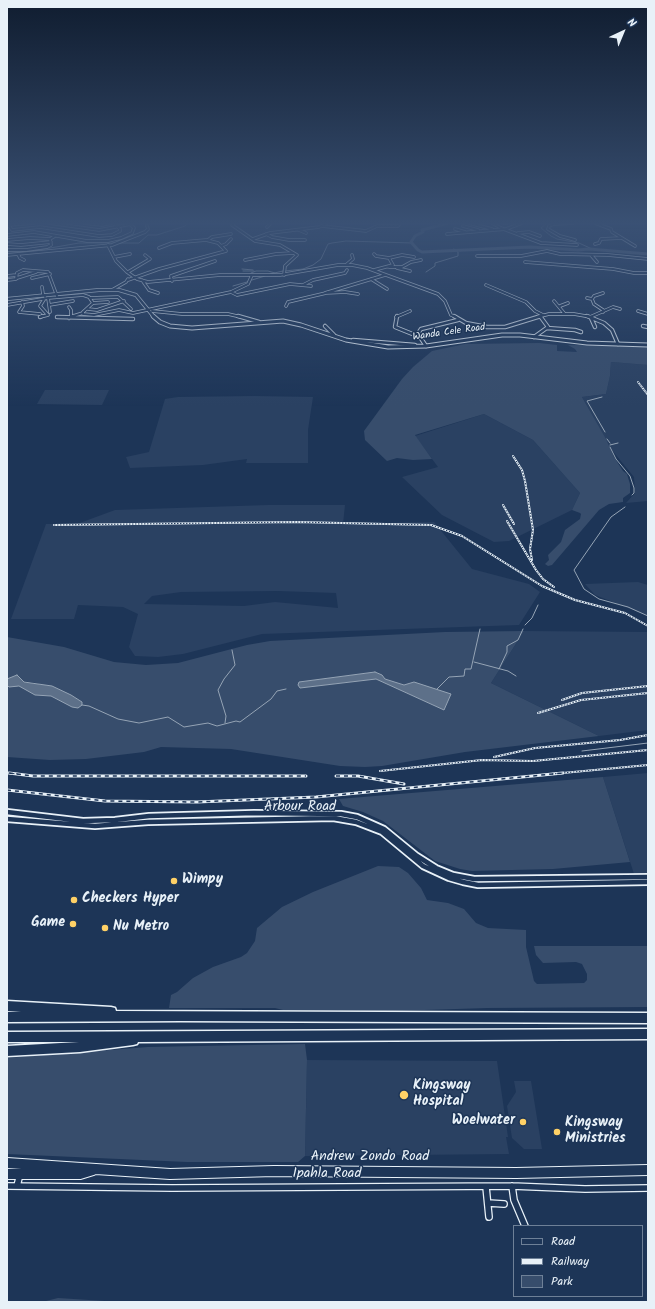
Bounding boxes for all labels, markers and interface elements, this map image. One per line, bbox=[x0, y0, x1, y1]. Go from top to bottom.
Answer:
north arrow bbox=[603, 12, 643, 52]
text: N bbox=[623, 14, 640, 32]
street label: Wanda Cele Road bbox=[412, 322, 486, 344]
street label: Arbour Road bbox=[264, 800, 336, 816]
place label: Wimpy bbox=[182, 873, 223, 889]
marker: Wimpy bbox=[169, 876, 179, 886]
place label: Checkers Hyper bbox=[82, 892, 179, 908]
marker: Checkers Hyper bbox=[69, 895, 79, 905]
place label: Game bbox=[31, 916, 65, 932]
marker: Game bbox=[68, 919, 78, 929]
place label: Nu Metro bbox=[113, 920, 169, 936]
marker: Nu Metro bbox=[100, 923, 110, 933]
place label: Kingsway Hospital bbox=[413, 1079, 470, 1112]
marker: Kingsway Hospital bbox=[398, 1089, 410, 1101]
place label: Woelwater bbox=[452, 1114, 515, 1130]
place label: Kingsway Ministries bbox=[565, 1116, 626, 1148]
marker: Woelwater bbox=[518, 1117, 528, 1127]
marker: Kingsway Ministries bbox=[552, 1127, 562, 1137]
street label: Andrew Zondo Road bbox=[311, 1150, 429, 1166]
street label: Ipahla Road bbox=[293, 1167, 361, 1183]
legend bbox=[513, 1225, 643, 1297]
text: Road bbox=[551, 1232, 575, 1251]
text: Railway bbox=[551, 1252, 589, 1271]
text: Park bbox=[551, 1272, 573, 1291]

